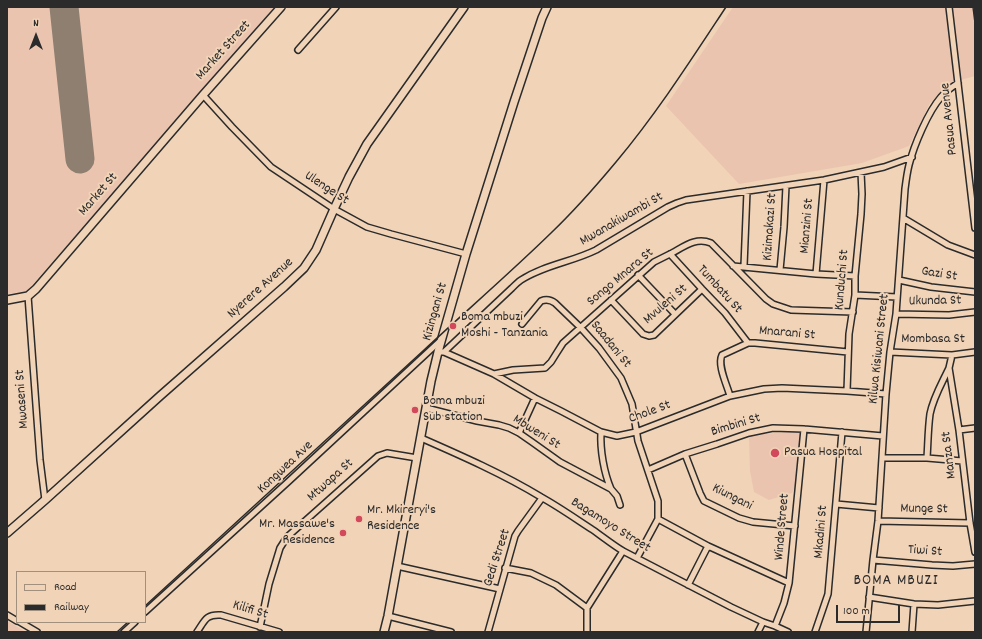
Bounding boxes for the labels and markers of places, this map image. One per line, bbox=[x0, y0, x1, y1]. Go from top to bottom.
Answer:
place label: Boma mbuzi Moshi - Tanzania bbox=[461, 310, 548, 342]
marker: Boma mbuzi Moshi - Tanzania bbox=[448, 321, 458, 331]
place label: Boma mbuzi Sub station bbox=[423, 394, 485, 426]
marker: Boma mbuzi Sub station bbox=[410, 405, 420, 415]
place label: Pasua Hospital bbox=[784, 445, 862, 461]
marker: Pasua Hospital bbox=[769, 447, 781, 459]
place label: Mr. Mkireryi's Residence bbox=[367, 503, 436, 536]
marker: Mr. Mkireryi's Residence bbox=[354, 514, 364, 524]
place label: Mr. Massawe's Residence bbox=[259, 517, 335, 550]
marker: Mr. Massawe's Residence bbox=[338, 528, 348, 538]

